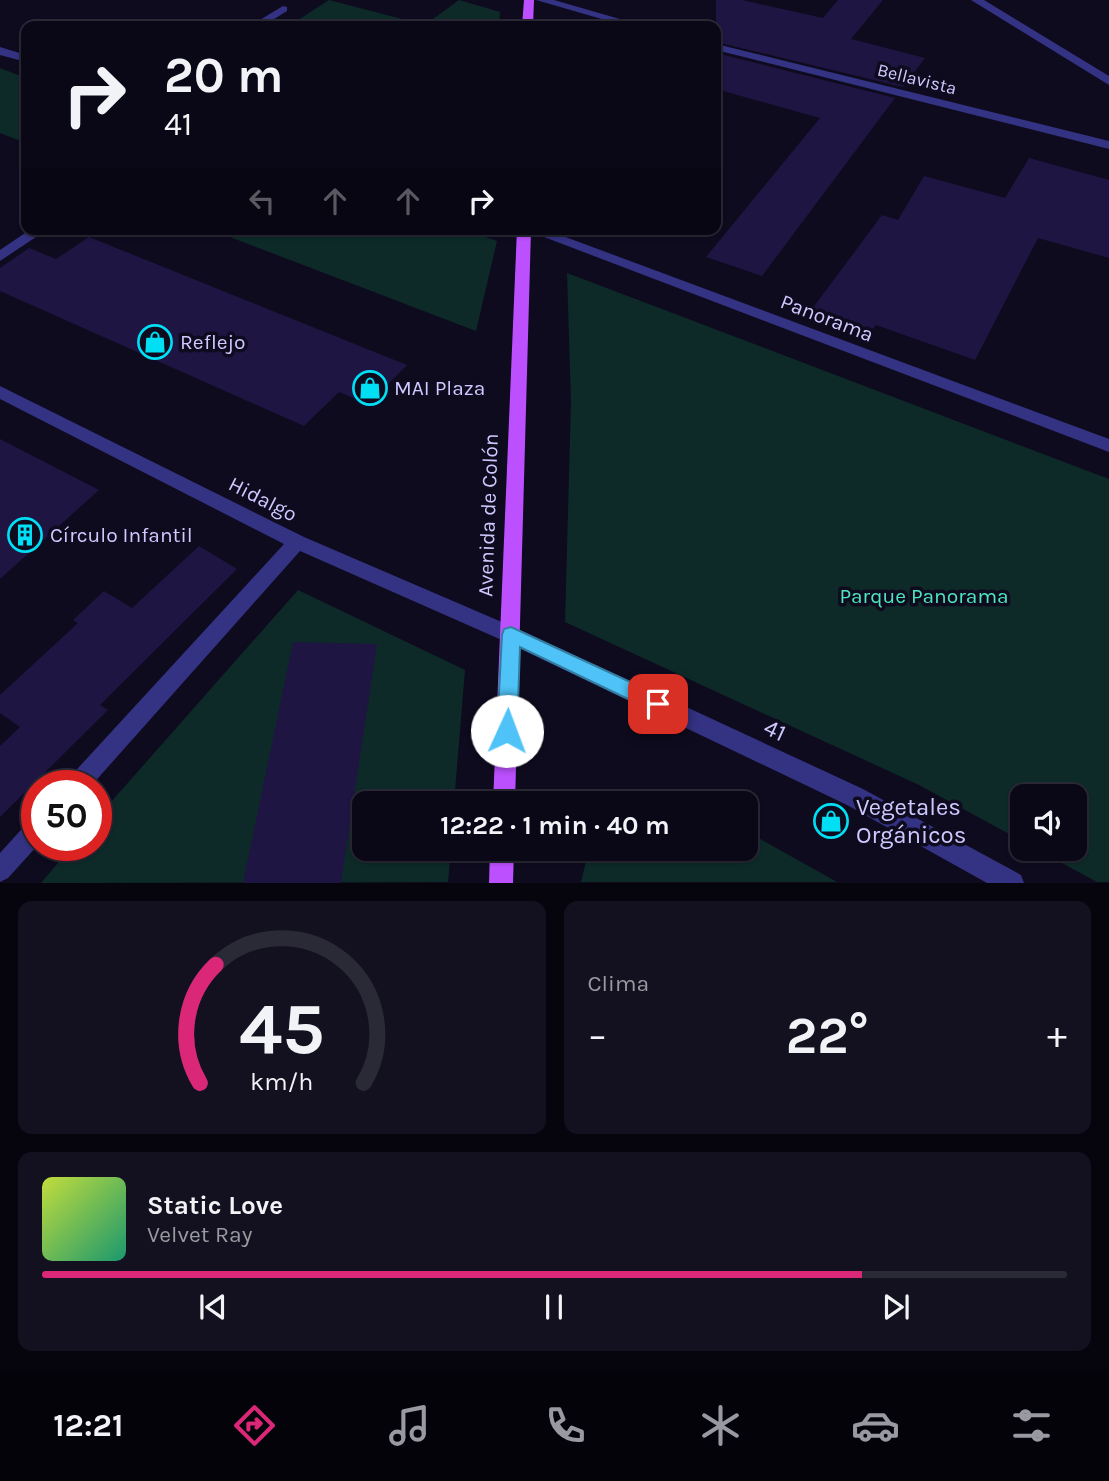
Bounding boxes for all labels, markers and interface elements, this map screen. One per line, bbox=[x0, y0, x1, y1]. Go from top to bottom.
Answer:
text: 20 m bbox=[164, 47, 284, 104]
icon: right bbox=[49, 49, 140, 140]
street label: Bellavista bbox=[875, 59, 959, 99]
text: 41 bbox=[164, 106, 192, 143]
icon: left bbox=[243, 182, 281, 220]
icon: ahead bbox=[316, 182, 354, 220]
icon: ahead bbox=[389, 182, 427, 220]
icon: right bbox=[462, 182, 500, 220]
street label: Panorama bbox=[777, 289, 877, 347]
shop icon: Reflejo bbox=[136, 323, 174, 361]
place label: Reflejo bbox=[180, 330, 246, 354]
shop icon: MAI Plaza bbox=[351, 369, 389, 407]
place label: MAI Plaza bbox=[394, 376, 485, 400]
street label: Avenida de Colón bbox=[473, 433, 503, 597]
street label: Hidalgo bbox=[225, 472, 301, 526]
building icon: Círculo Infantil bbox=[6, 516, 44, 554]
place label: Círculo Infantil bbox=[50, 523, 193, 547]
park label: Parque Panorama bbox=[839, 584, 1009, 608]
pin bbox=[628, 674, 688, 734]
icon: arrive bbox=[639, 685, 677, 723]
position arrow bbox=[470, 694, 544, 768]
street label: 41 bbox=[759, 713, 791, 747]
speed limit sign: 50 bbox=[21, 770, 112, 861]
map controls bbox=[1010, 784, 1087, 861]
button: sound bbox=[1010, 784, 1087, 861]
place label: Vegetales Orgánicos bbox=[856, 793, 966, 849]
shop icon: Vegetales Orgánicos bbox=[812, 802, 850, 840]
text: 12:22 · 1 min · 40 m bbox=[440, 810, 670, 841]
text: Clima bbox=[588, 970, 649, 997]
text: 45 bbox=[239, 987, 325, 1072]
text: 22° bbox=[786, 1005, 869, 1066]
text: − bbox=[588, 1013, 607, 1058]
text: + bbox=[1047, 1013, 1067, 1058]
text: km/h bbox=[250, 1067, 313, 1096]
text: Static Love bbox=[147, 1190, 283, 1221]
text: Velvet Ray bbox=[147, 1221, 252, 1248]
icon: previous bbox=[194, 1288, 232, 1326]
icon: pause bbox=[535, 1288, 573, 1326]
icon: next bbox=[877, 1288, 915, 1326]
icon: directions bbox=[230, 1401, 279, 1450]
icon: music bbox=[385, 1401, 434, 1450]
icon: phone bbox=[541, 1401, 590, 1450]
icon: climate bbox=[696, 1401, 745, 1450]
icon: car bbox=[851, 1401, 900, 1450]
icon: filters bbox=[1007, 1401, 1056, 1450]
text: 12:21 bbox=[53, 1407, 123, 1444]

